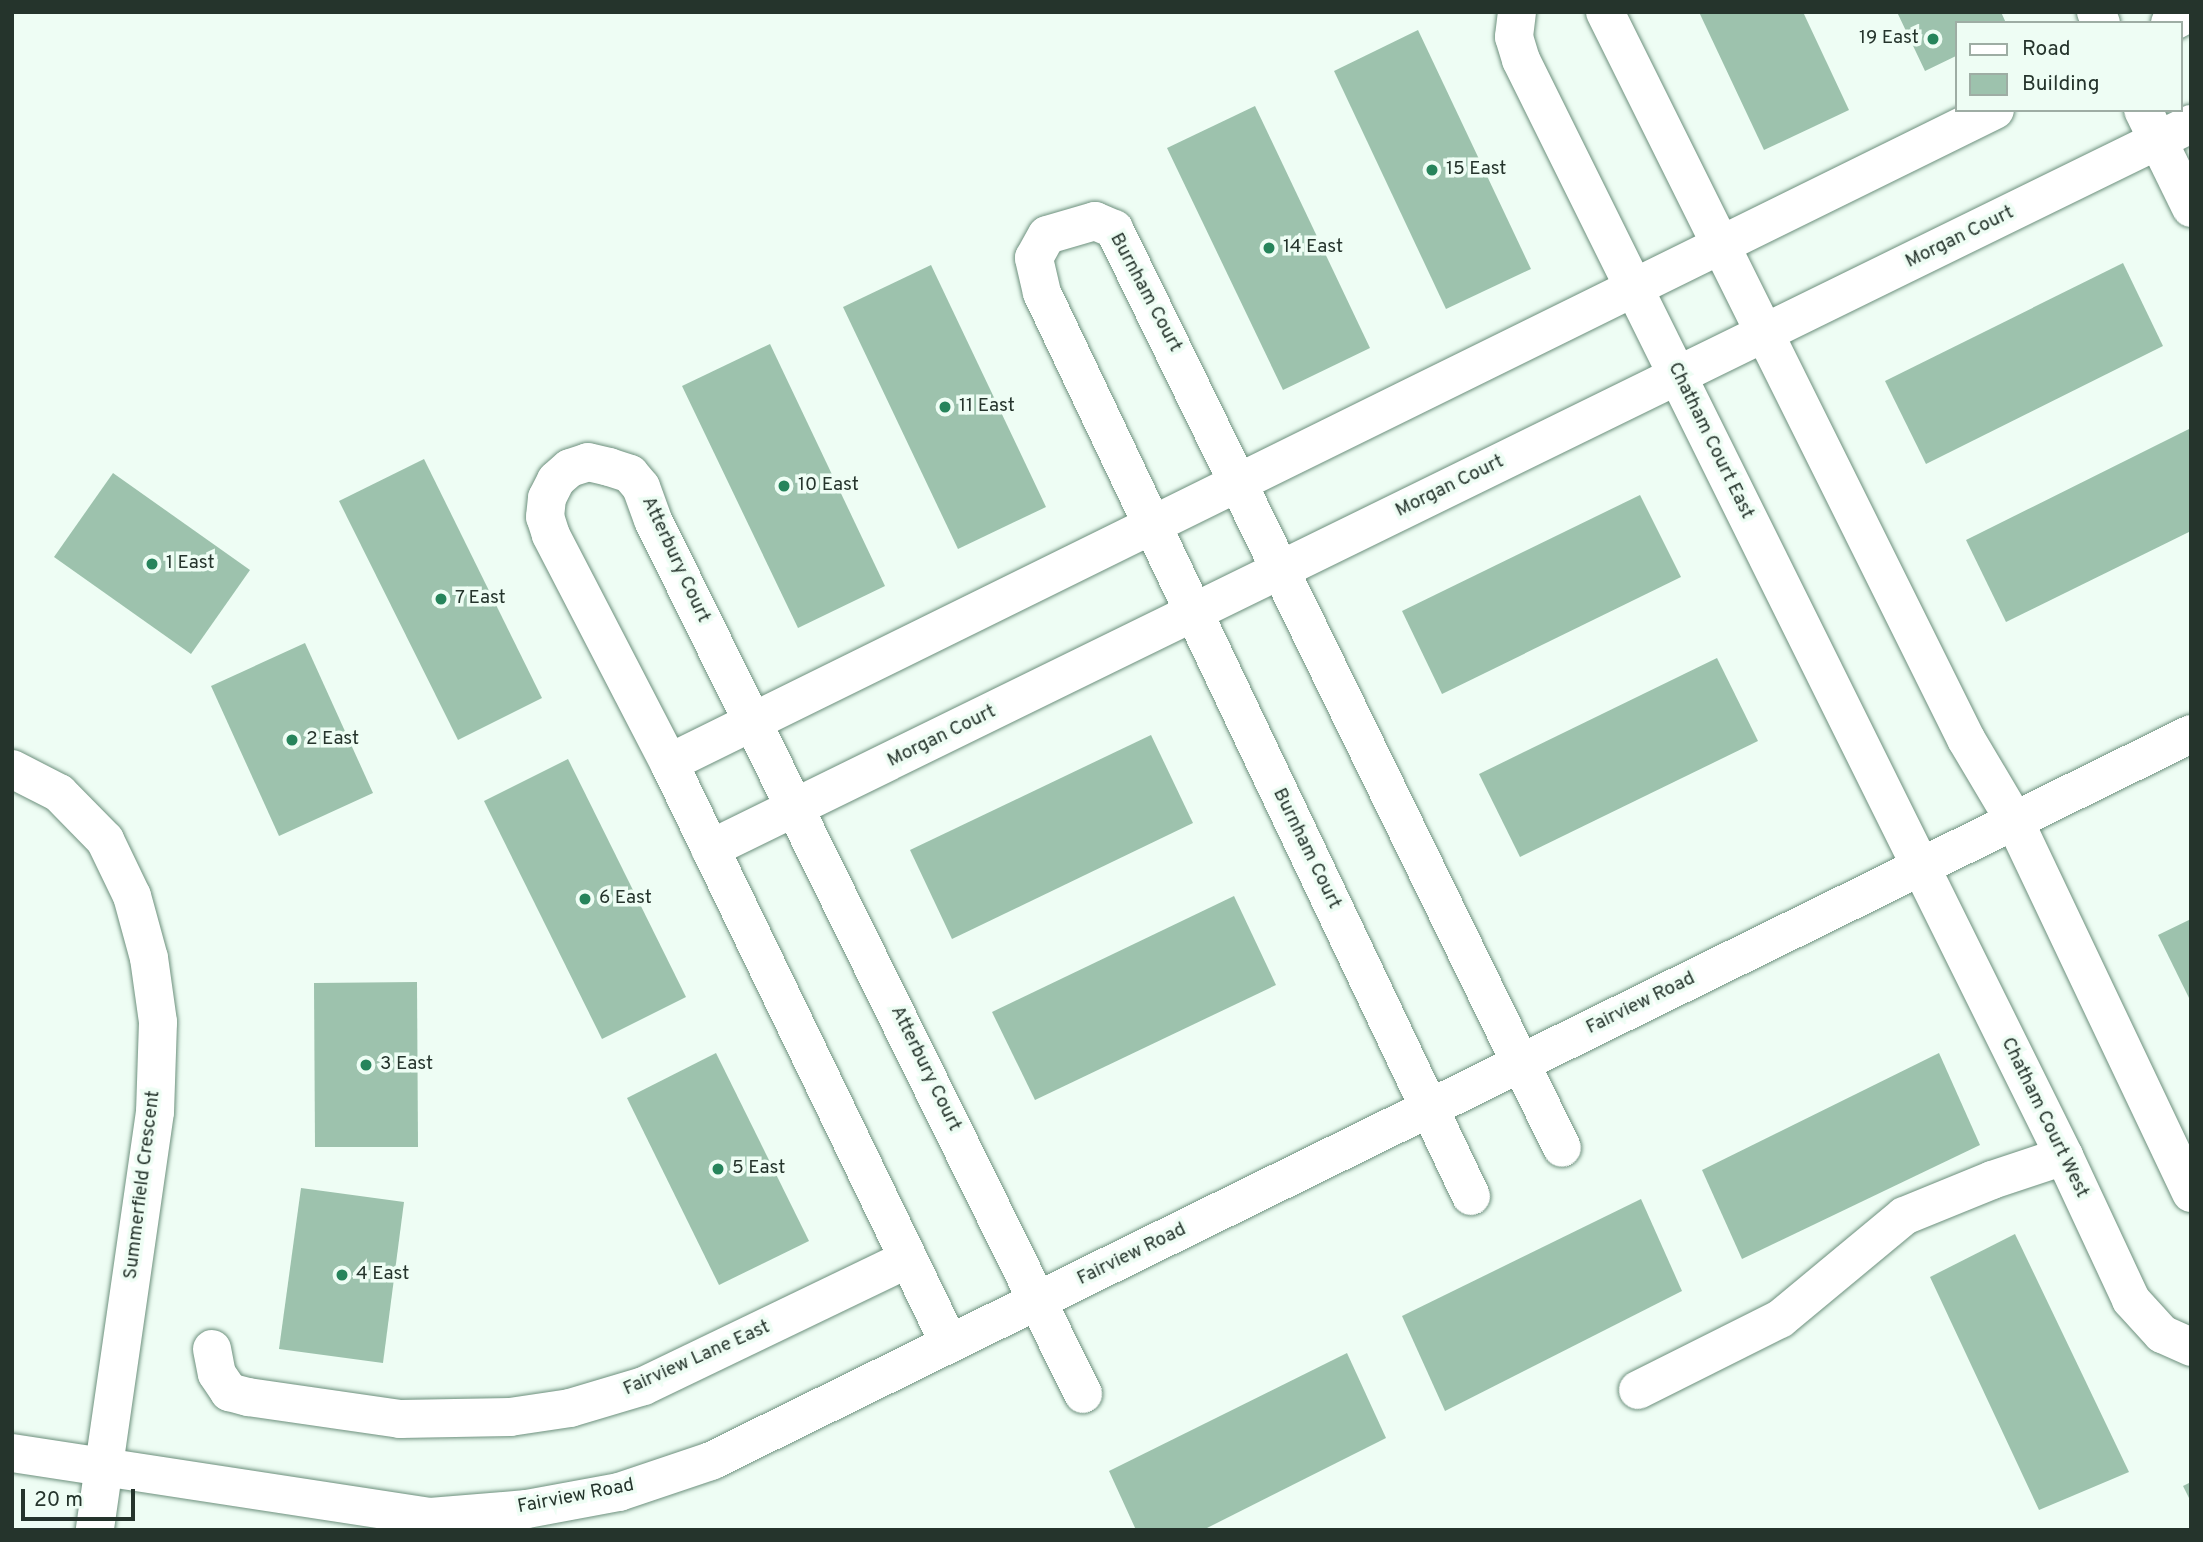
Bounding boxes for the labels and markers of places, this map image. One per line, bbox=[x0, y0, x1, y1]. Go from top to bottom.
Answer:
place label: 19 East bbox=[1859, 28, 1919, 50]
marker: 19 East bbox=[1925, 31, 1941, 47]
place label: 15 East bbox=[1446, 159, 1507, 181]
marker: 15 East bbox=[1424, 162, 1440, 178]
place label: 14 East bbox=[1283, 237, 1343, 259]
marker: 14 East bbox=[1261, 240, 1277, 256]
place label: 11 East bbox=[959, 396, 1015, 418]
marker: 11 East bbox=[937, 399, 953, 415]
place label: 10 East bbox=[798, 475, 859, 497]
marker: 10 East bbox=[776, 478, 792, 494]
place label: 1 East bbox=[166, 553, 215, 575]
marker: 1 East bbox=[144, 556, 160, 572]
place label: 7 East bbox=[455, 588, 507, 610]
marker: 7 East bbox=[433, 591, 449, 607]
place label: 2 East bbox=[306, 729, 359, 751]
marker: 2 East bbox=[284, 732, 300, 748]
place label: 6 East bbox=[599, 888, 652, 910]
marker: 6 East bbox=[577, 891, 593, 907]
place label: 3 East bbox=[380, 1054, 433, 1076]
marker: 3 East bbox=[358, 1057, 374, 1073]
place label: 5 East bbox=[732, 1158, 785, 1180]
marker: 5 East bbox=[710, 1161, 726, 1177]
place label: 4 East bbox=[356, 1264, 409, 1286]
marker: 4 East bbox=[334, 1267, 350, 1283]

